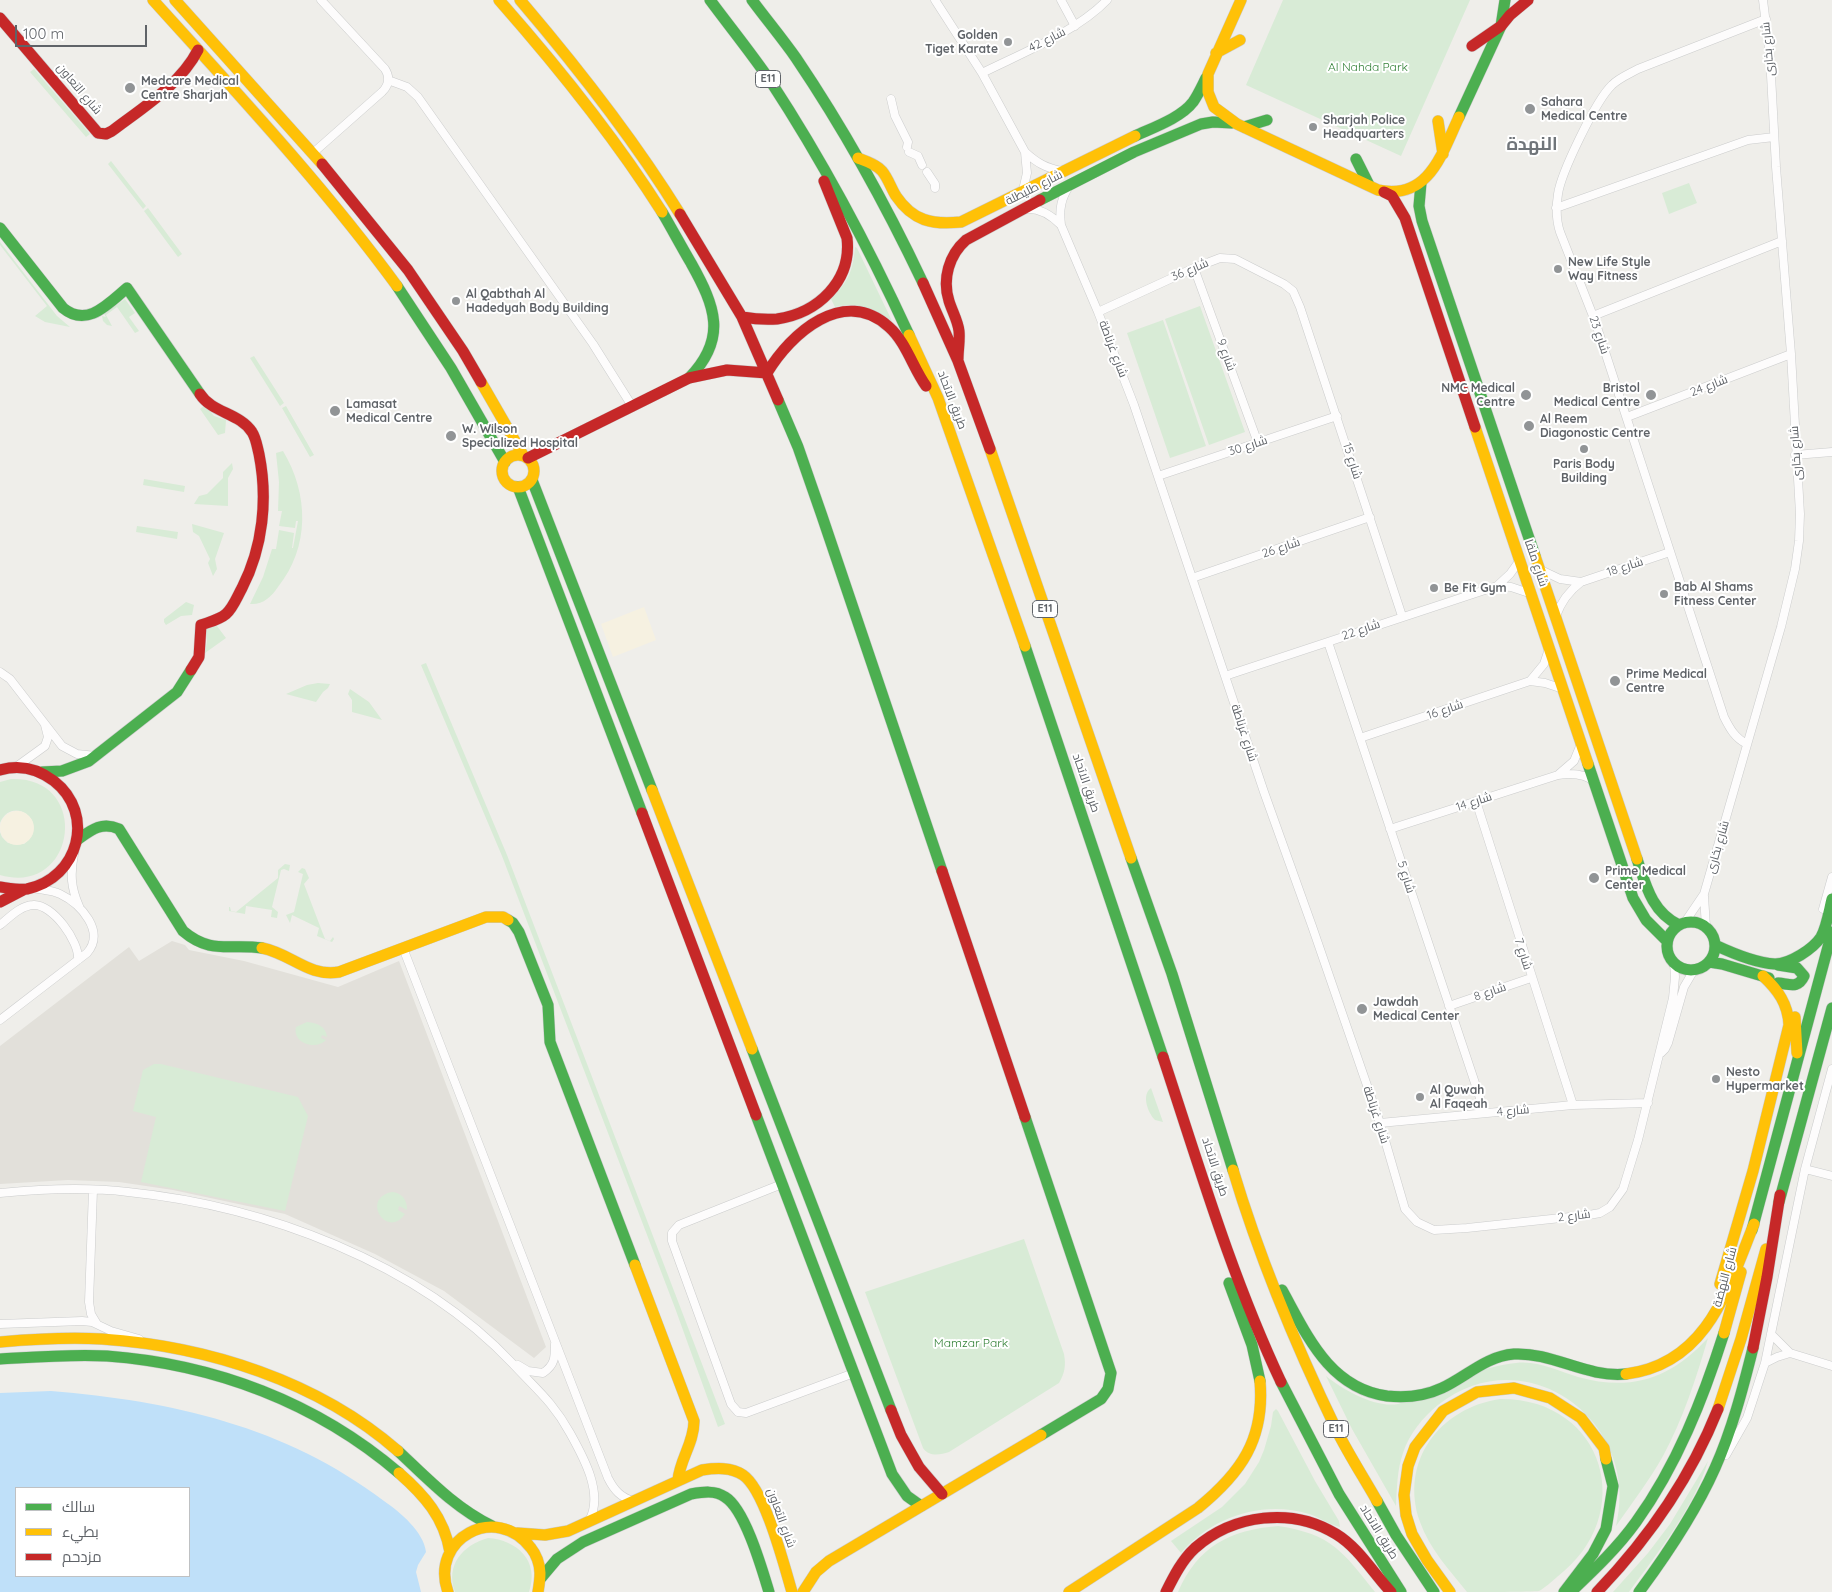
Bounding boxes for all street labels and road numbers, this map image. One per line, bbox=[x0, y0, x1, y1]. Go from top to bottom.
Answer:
street label: شارع بخارى bbox=[1758, 21, 1778, 77]
street label: شارع 42 bbox=[1026, 25, 1068, 55]
street label: شارع التعاون bbox=[53, 61, 105, 117]
road number: E11 bbox=[756, 70, 780, 88]
street label: شارع طليطلة bbox=[1003, 167, 1065, 209]
street label: شارع 36 bbox=[1169, 256, 1211, 284]
street label: شارع 23 bbox=[1586, 314, 1612, 356]
street label: شارع غرناطة bbox=[1096, 318, 1130, 380]
street label: شارع 9 bbox=[1214, 337, 1238, 373]
street label: طريق الاتحاد bbox=[934, 369, 970, 431]
street label: شارع 24 bbox=[1688, 372, 1730, 400]
street label: شارع بخارى bbox=[1787, 425, 1805, 481]
street label: شارع 30 bbox=[1227, 433, 1269, 459]
street label: شارع 15 bbox=[1339, 441, 1365, 481]
street label: شارع 26 bbox=[1260, 535, 1302, 561]
street label: شارع ملقا bbox=[1521, 537, 1551, 589]
street label: شارع 18 bbox=[1605, 554, 1645, 580]
road number: E11 bbox=[1032, 600, 1058, 618]
street label: شارع 22 bbox=[1340, 617, 1382, 643]
street label: شارع 16 bbox=[1425, 697, 1465, 723]
street label: شارع غرناطة bbox=[1228, 702, 1260, 764]
street label: طريق الاتحاد bbox=[1069, 752, 1103, 814]
street label: شارع 14 bbox=[1454, 789, 1494, 815]
street label: شارع بخارى bbox=[1704, 819, 1732, 875]
street label: شارع 5 bbox=[1394, 859, 1418, 895]
street label: شارع 7 bbox=[1511, 936, 1535, 972]
street label: شارع 8 bbox=[1472, 980, 1508, 1004]
street label: شارع غرناطة bbox=[1360, 1084, 1392, 1146]
street label: شارع 4 bbox=[1496, 1102, 1530, 1120]
street label: طريق الاتحاد bbox=[1199, 1136, 1231, 1198]
street label: شارع 2 bbox=[1557, 1207, 1591, 1225]
street label: شارع النهضة bbox=[1710, 1245, 1740, 1309]
road number: E11 bbox=[1324, 1420, 1348, 1438]
street label: شارع التعاون bbox=[764, 1486, 798, 1550]
street label: طريق الاتحاد bbox=[1357, 1502, 1401, 1562]

